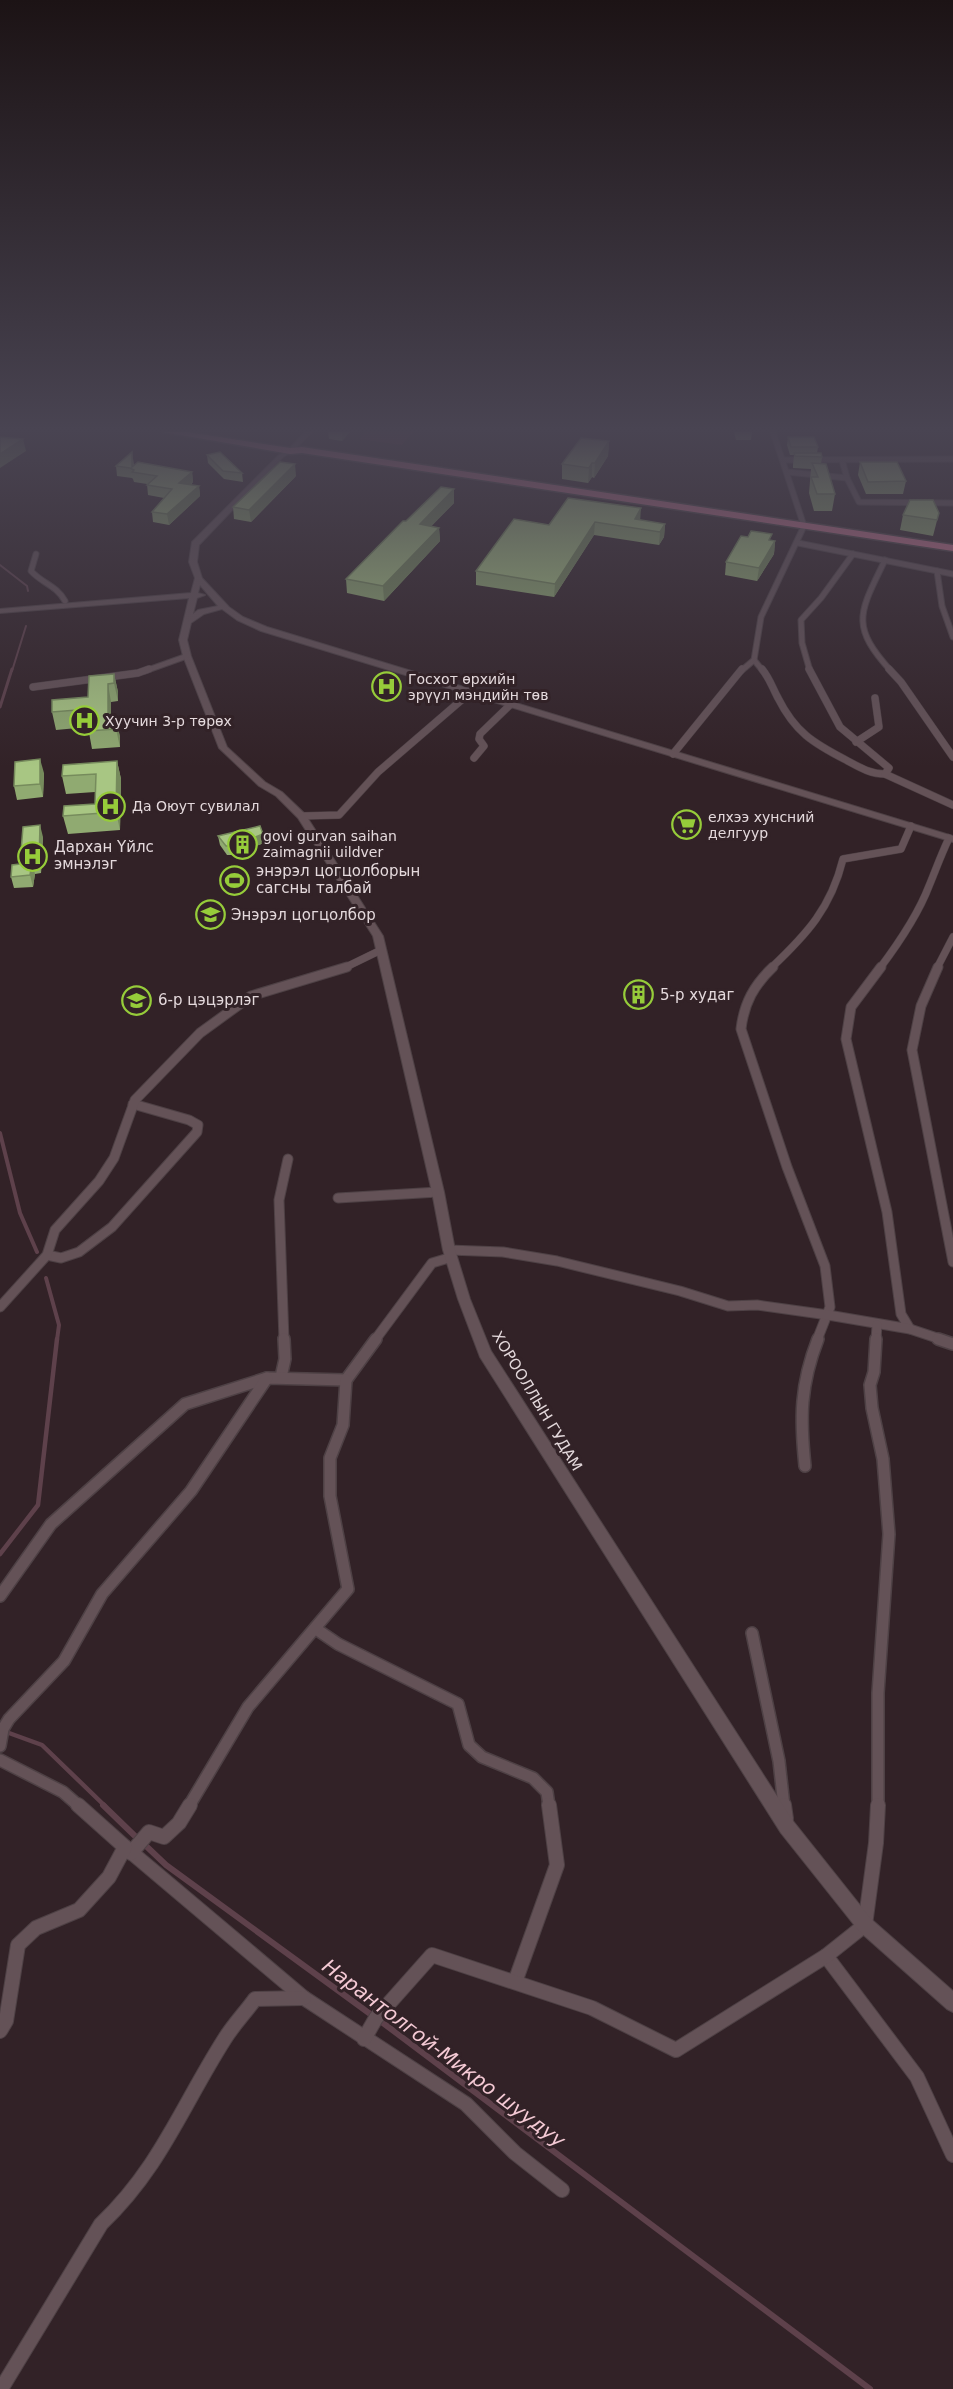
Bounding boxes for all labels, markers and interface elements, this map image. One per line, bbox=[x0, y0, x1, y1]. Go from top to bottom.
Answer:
hospital icon: Госхот өрхийн эрүүл мэндийн төв bbox=[371, 671, 403, 703]
place label: Госхот өрхийн эрүүл мэндийн төв bbox=[408, 671, 548, 703]
hospital icon: Хуучин 3-р төрөх bbox=[68, 705, 100, 737]
place label: Хуучин 3-р төрөх bbox=[105, 713, 232, 729]
hospital icon: Да Оюут сувилал bbox=[95, 790, 127, 822]
place label: Да Оюут сувилал bbox=[132, 798, 259, 814]
supermarket icon: елхээ хунсний делгуур bbox=[671, 809, 703, 841]
place label: елхээ хунсний делгуур bbox=[708, 809, 814, 841]
building icon: govi gurvan saihan zaimagnii uildver bbox=[226, 828, 258, 860]
place label: govi gurvan saihan zaimagnii uildver bbox=[263, 828, 397, 860]
place label: Дархан Үйлс эмнэлэг bbox=[54, 838, 154, 873]
hospital icon: Дархан Үйлс эмнэлэг bbox=[17, 840, 49, 872]
place label: энэрэл цогцолборын сагсны талбай bbox=[256, 862, 420, 897]
sports icon: энэрэл цогцолборын сагсны талбай bbox=[219, 864, 251, 896]
school or university icon: Энэрэл цогцолбор bbox=[194, 899, 226, 931]
place label: Энэрэл цогцолбор bbox=[231, 906, 376, 924]
building icon: 5-р худаг bbox=[623, 979, 655, 1011]
school or university icon: 6-р цэцэрлэг bbox=[121, 984, 153, 1016]
place label: 5-р худаг bbox=[660, 986, 735, 1004]
place label: 6-р цэцэрлэг bbox=[158, 991, 259, 1009]
street label: ХОРООЛЛЫН ГУДАМ bbox=[488, 1328, 586, 1474]
water label: Нарантолгой-Микро шуудуу bbox=[318, 1954, 571, 2153]

